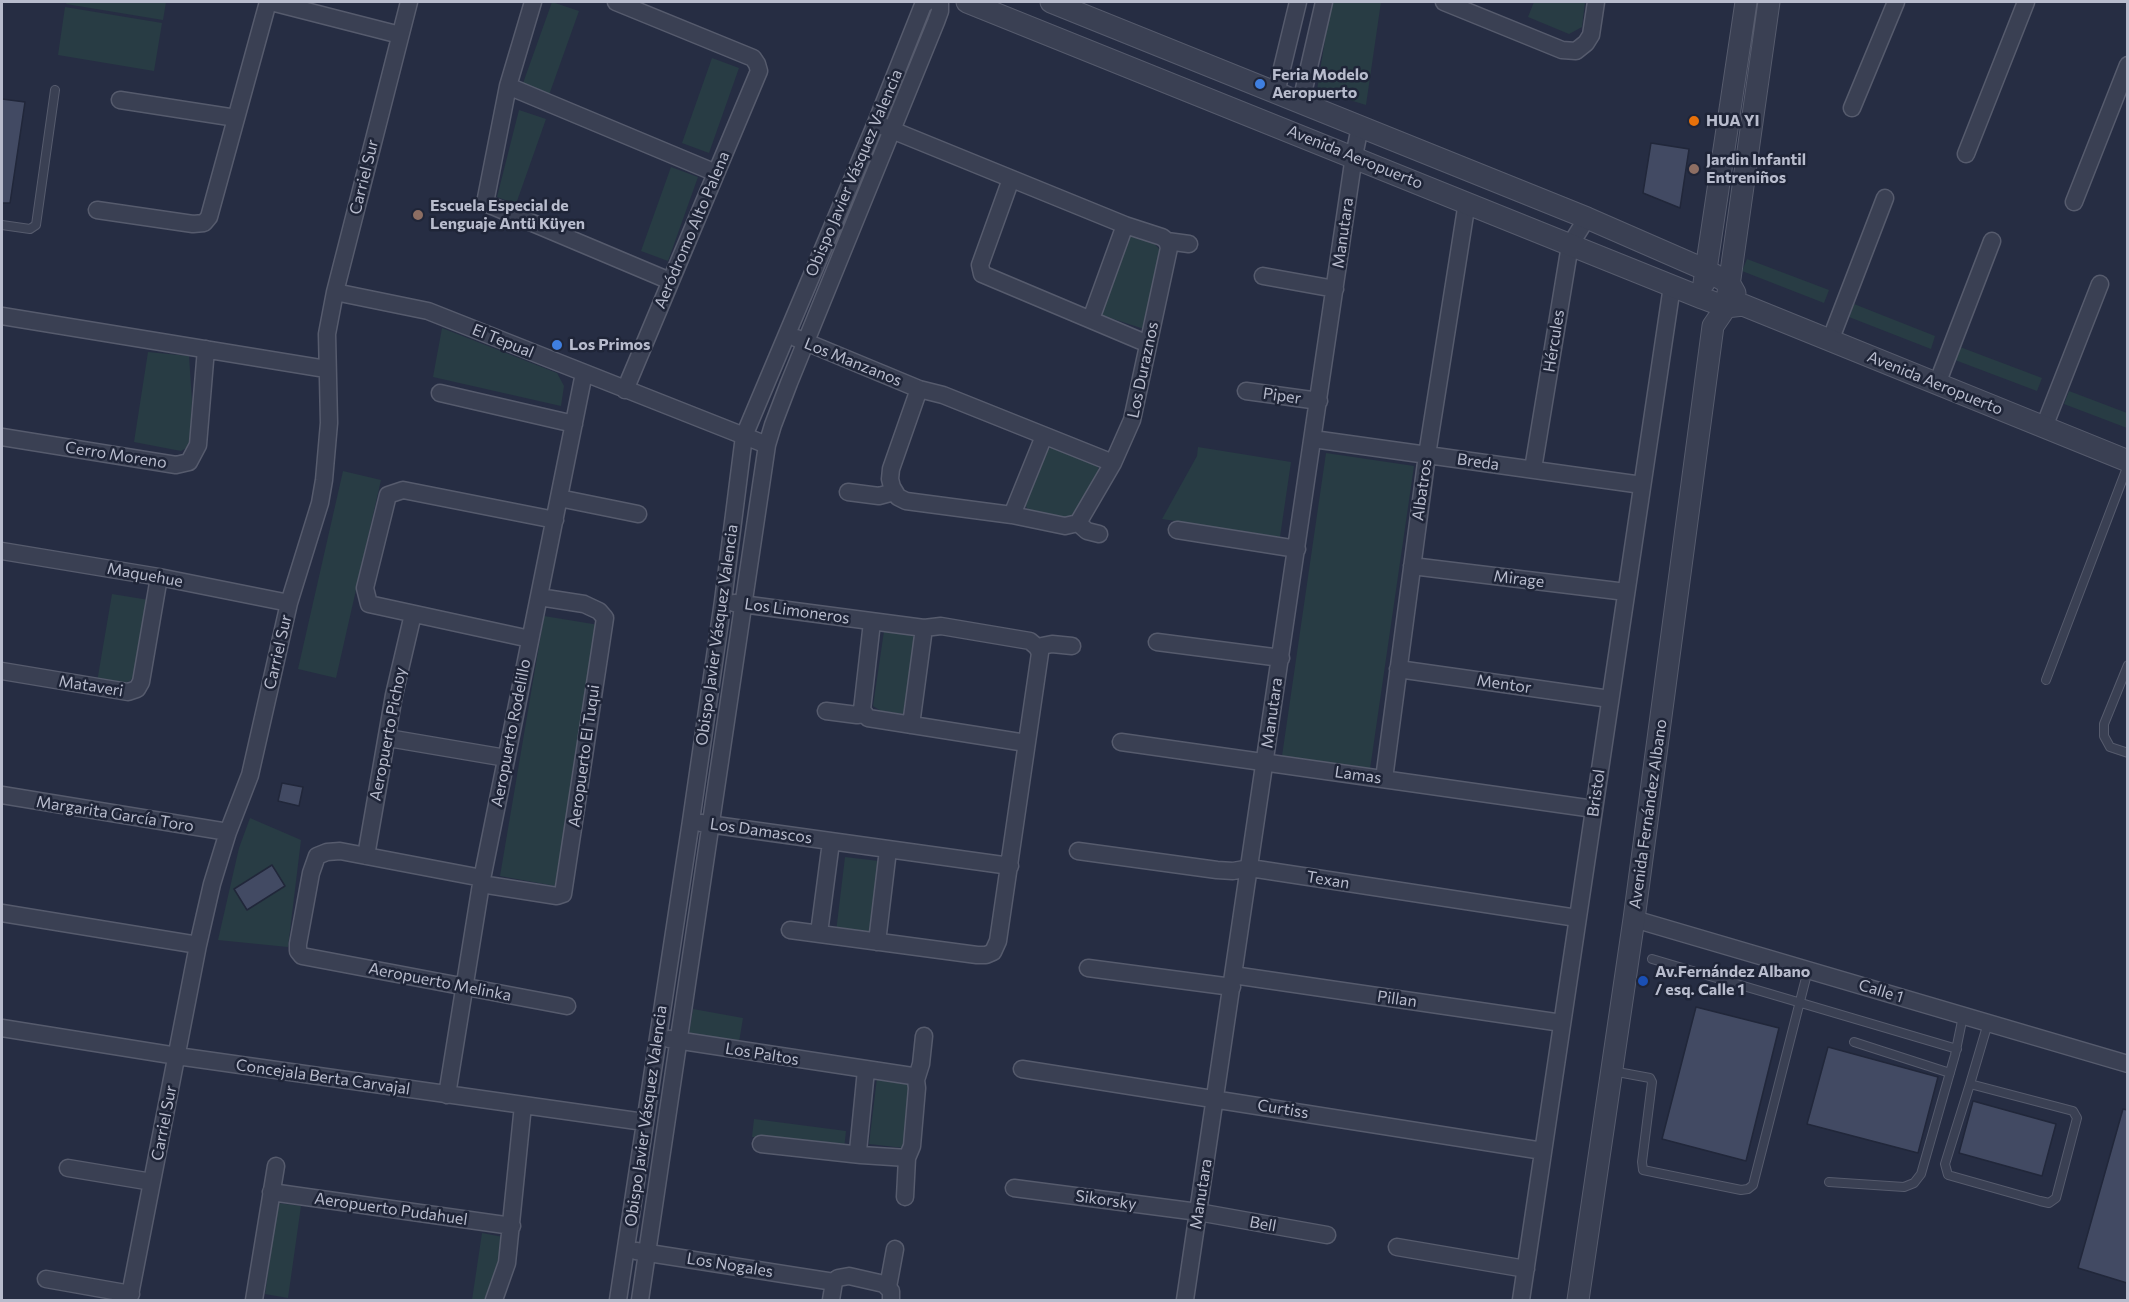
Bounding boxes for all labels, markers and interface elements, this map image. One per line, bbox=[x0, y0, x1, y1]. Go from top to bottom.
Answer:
place label: Feria Modelo Aeropuerto bbox=[1272, 65, 1369, 103]
street label: Obispo Javier Vásquez Valencia bbox=[802, 67, 906, 279]
marker: Feria Modelo Aeropuerto bbox=[1253, 77, 1267, 91]
place label: HUA YI bbox=[1706, 111, 1760, 131]
marker: HUA YI bbox=[1687, 114, 1701, 128]
street label: Avenida Aeropuerto bbox=[1284, 121, 1426, 193]
street label: Carriel Sur bbox=[345, 138, 383, 216]
street label: Aeródromo Alto Palena bbox=[650, 149, 734, 311]
place label: Jardin Infantil Entreniños bbox=[1706, 150, 1806, 188]
marker: Jardin Infantil Entreniños bbox=[1687, 162, 1701, 176]
place label: Escuela Especial de Lenguaje Antü Küyen bbox=[430, 196, 585, 234]
street label: Manutara bbox=[1329, 196, 1357, 270]
marker: Escuela Especial de Lenguaje Antü Küyen bbox=[411, 208, 425, 222]
street label: Hércules bbox=[1540, 308, 1568, 374]
street label: El Tepual bbox=[469, 320, 537, 362]
street label: Los Duraznos bbox=[1123, 320, 1163, 420]
street label: Los Manzanos bbox=[801, 334, 905, 390]
place label: Los Primos bbox=[569, 335, 650, 355]
marker: Los Primos bbox=[550, 338, 564, 352]
street label: Avenida Aeropuerto bbox=[1864, 347, 2006, 419]
street label: Piper bbox=[1262, 384, 1302, 408]
street label: Cerro Moreno bbox=[64, 437, 168, 473]
street label: Breda bbox=[1456, 450, 1500, 474]
street label: Albatros bbox=[1408, 458, 1436, 522]
street label: Obispo Javier Vásquez Valencia bbox=[692, 523, 742, 747]
street label: Maquehue bbox=[106, 559, 184, 591]
street label: Mirage bbox=[1493, 566, 1545, 592]
street label: Los Limoneros bbox=[743, 594, 851, 628]
street label: Carriel Sur bbox=[260, 613, 296, 691]
street label: Aeropuerto Rodelillo bbox=[487, 657, 535, 809]
street label: Aeropuerto Pichoy bbox=[366, 665, 410, 803]
street label: Mataveri bbox=[57, 671, 125, 701]
street label: Mentor bbox=[1475, 671, 1533, 697]
street label: Manutara bbox=[1258, 676, 1286, 750]
street label: Aeropuerto El Tuqui bbox=[564, 683, 604, 829]
street label: Avenida Fernández Albano bbox=[1625, 718, 1671, 910]
street label: Lamas bbox=[1333, 762, 1383, 788]
street label: Bristol bbox=[1583, 768, 1609, 818]
street label: Margarita García Toro bbox=[35, 792, 195, 836]
street label: Los Damascos bbox=[709, 814, 813, 848]
street label: Texan bbox=[1305, 867, 1351, 893]
street label: Aeropuerto Melinka bbox=[367, 959, 513, 1005]
place label: Av.Fernández Albano / esq. Calle 1 bbox=[1655, 962, 1810, 1000]
marker: Av.Fernández Albano / esq. Calle 1 bbox=[1636, 974, 1650, 988]
street label: Calle 1 bbox=[1856, 975, 1906, 1007]
street label: Pillan bbox=[1376, 987, 1418, 1011]
street label: Obispo Javier Vásquez Valencia bbox=[621, 1004, 671, 1228]
street label: Los Paltos bbox=[724, 1039, 800, 1069]
street label: Concejala Berta Carvajal bbox=[235, 1055, 411, 1099]
street label: Carriel Sur bbox=[147, 1084, 181, 1162]
street label: Curtiss bbox=[1256, 1095, 1310, 1123]
street label: Manutara bbox=[1186, 1157, 1216, 1231]
street label: Sikorsky bbox=[1074, 1186, 1138, 1214]
street label: Aeropuerto Pudahuel bbox=[313, 1189, 469, 1229]
street label: Bell bbox=[1248, 1212, 1278, 1236]
street label: Los Nogales bbox=[685, 1249, 775, 1281]

